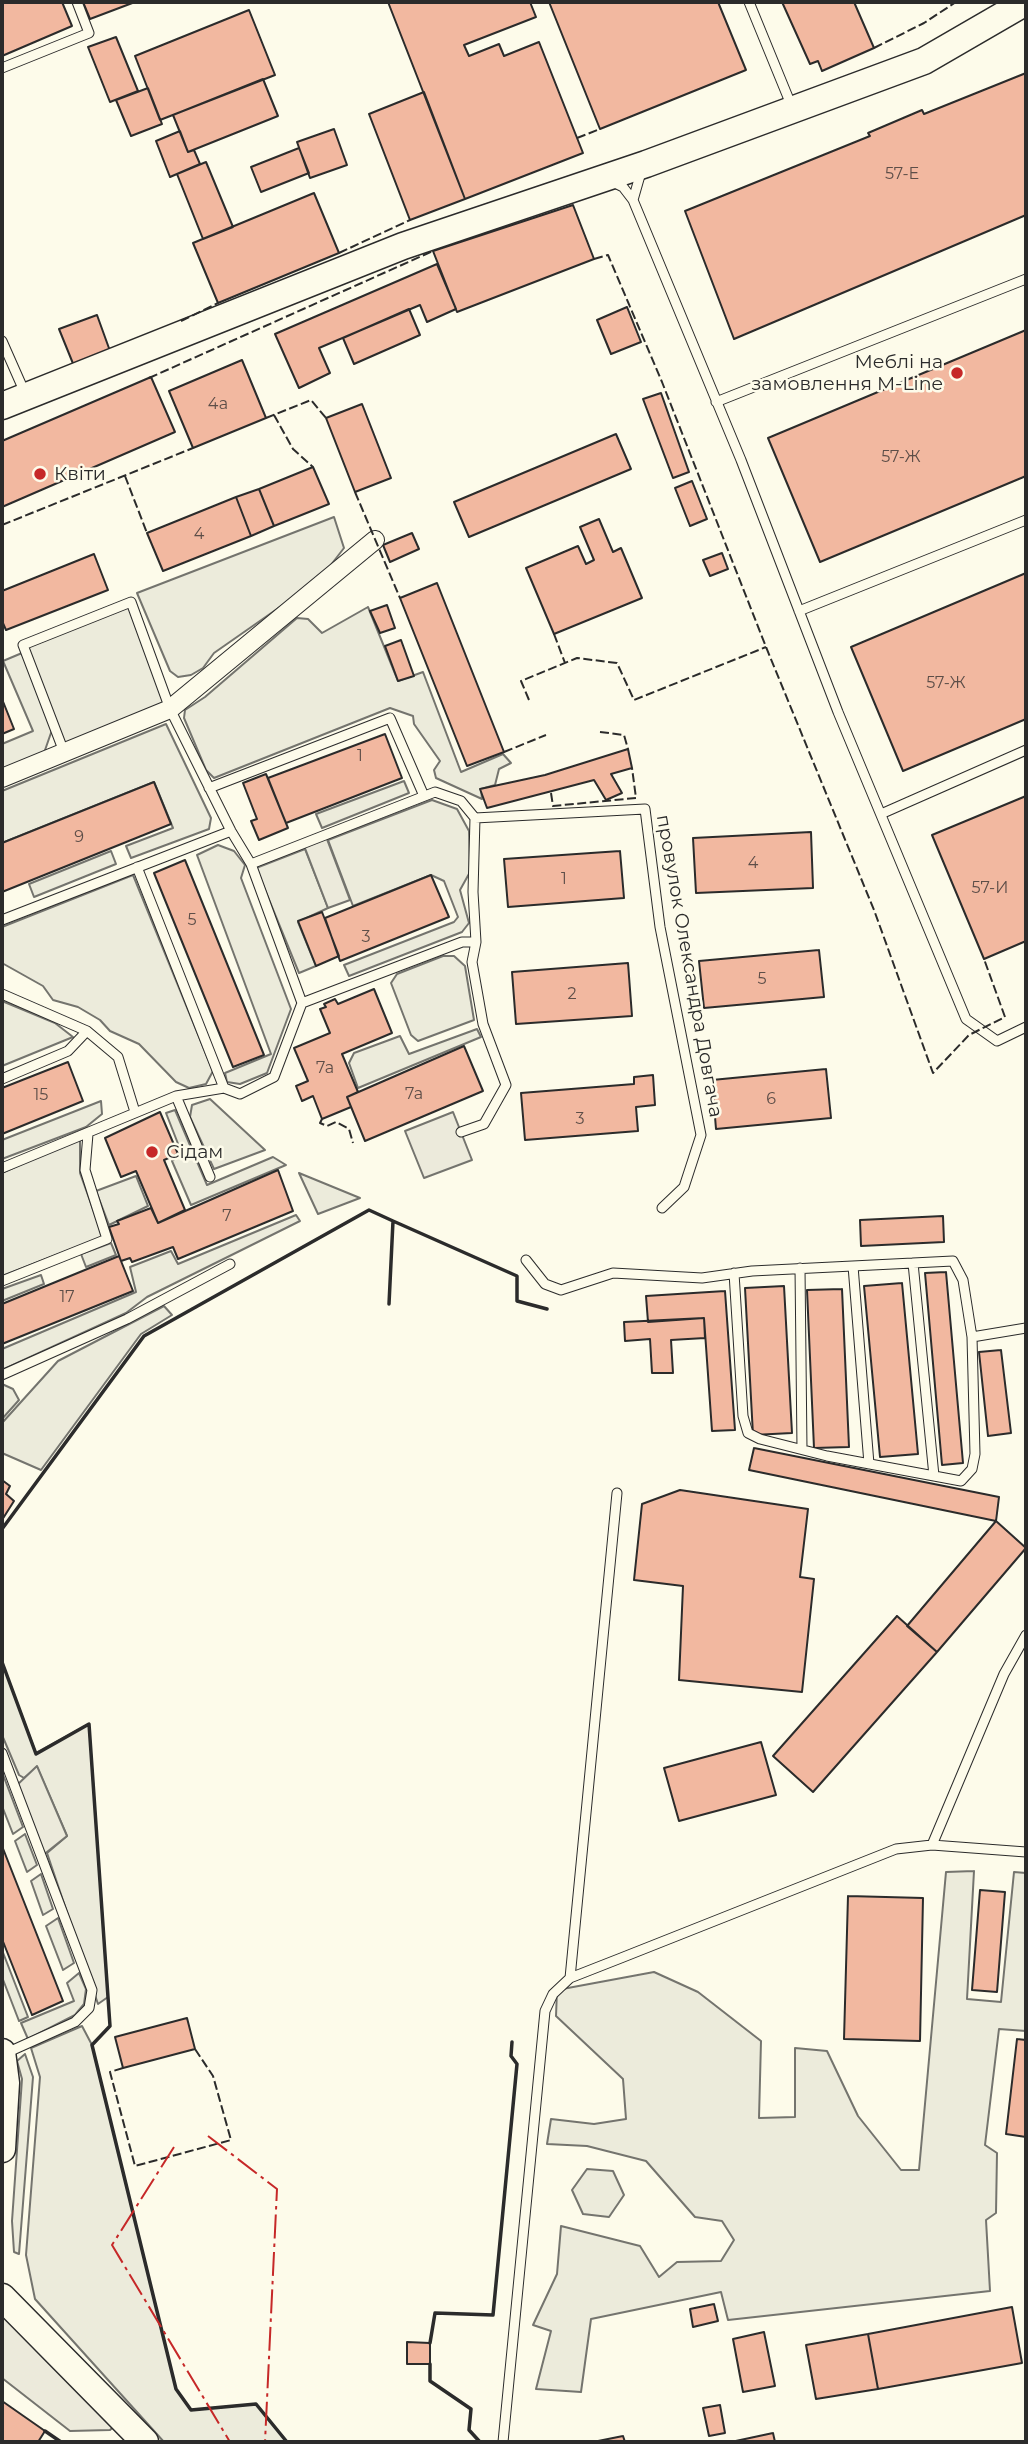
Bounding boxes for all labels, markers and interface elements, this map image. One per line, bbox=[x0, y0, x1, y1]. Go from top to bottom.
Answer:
house number: 57-Е bbox=[885, 164, 919, 184]
place label: Меблі на замовлення M-Line bbox=[751, 351, 943, 395]
marker: Меблі на замовлення M-Line bbox=[949, 365, 965, 381]
house number: 4а bbox=[208, 394, 228, 414]
house number: 57-Ж bbox=[881, 447, 921, 467]
place label: Квіти bbox=[54, 463, 106, 485]
marker: Квіти bbox=[32, 466, 48, 482]
house number: 4 bbox=[194, 524, 204, 544]
house number: 57-Ж bbox=[926, 673, 966, 693]
house number: 1 bbox=[357, 746, 363, 766]
street label: провулок Олександра Довгача bbox=[651, 813, 727, 1119]
house number: 9 bbox=[74, 827, 84, 847]
house number: 4 bbox=[748, 853, 758, 873]
house number: 1 bbox=[561, 869, 567, 889]
house number: 57-И bbox=[972, 878, 1008, 898]
house number: 5 bbox=[187, 910, 197, 930]
house number: 3 bbox=[361, 927, 371, 947]
house number: 5 bbox=[757, 969, 767, 989]
house number: 2 bbox=[567, 984, 577, 1004]
house number: 7а bbox=[316, 1058, 334, 1078]
house number: 7а bbox=[405, 1084, 423, 1104]
house number: 15 bbox=[34, 1085, 48, 1105]
house number: 6 bbox=[766, 1089, 776, 1109]
house number: 3 bbox=[575, 1109, 585, 1129]
place label: Сідам bbox=[166, 1141, 223, 1163]
marker: Сідам bbox=[144, 1144, 160, 1160]
house number: 7 bbox=[222, 1206, 232, 1226]
house number: 17 bbox=[59, 1287, 75, 1307]

